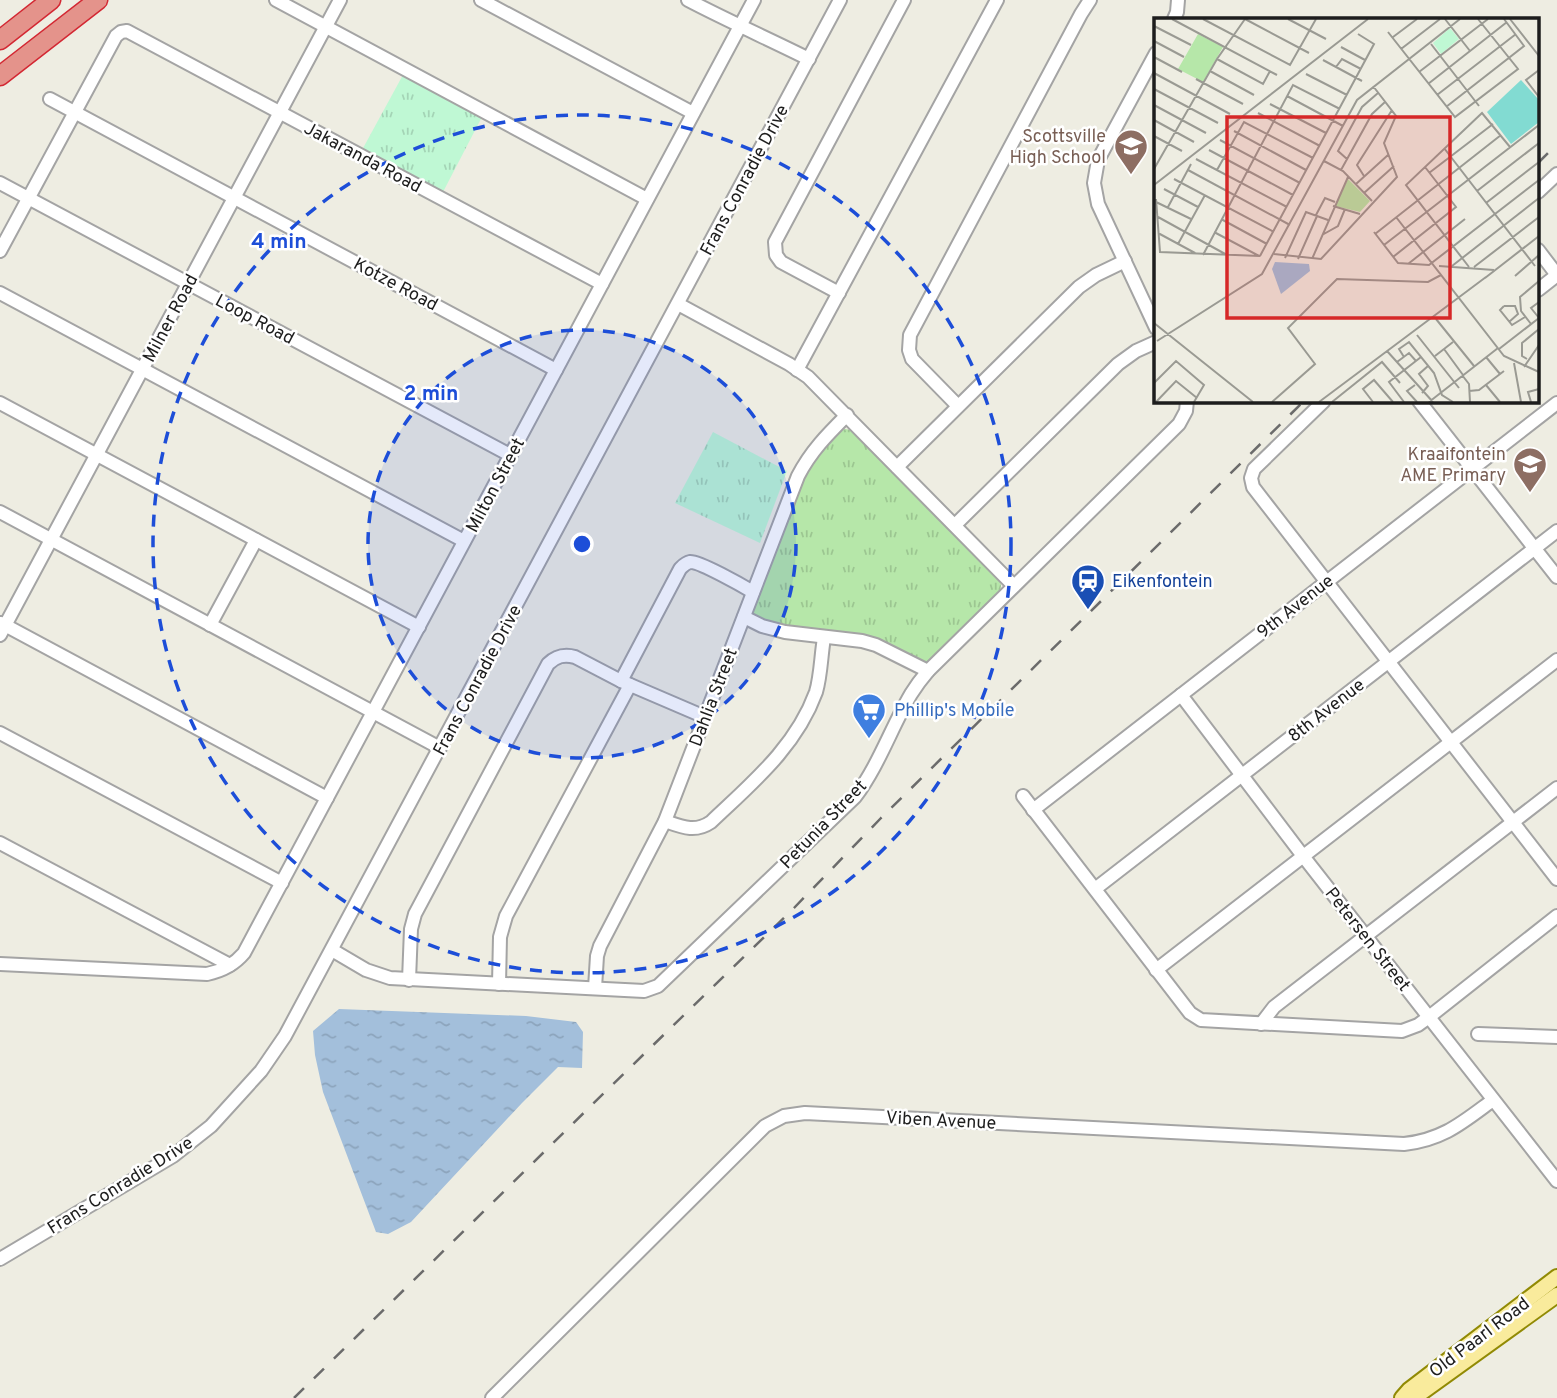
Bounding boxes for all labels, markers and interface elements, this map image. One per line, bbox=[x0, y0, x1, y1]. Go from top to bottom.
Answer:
inset map bbox=[1154, 18, 1540, 402]
street label: Frans Conradie Drive bbox=[696, 101, 795, 260]
street label: Jakaranda Road bbox=[299, 118, 425, 199]
place label: Scottsville High School bbox=[1009, 126, 1106, 170]
school or university icon: Scottsville High School bbox=[1112, 127, 1150, 176]
text: 4 min bbox=[251, 229, 307, 256]
street label: Kotze Road bbox=[349, 253, 442, 317]
street label: Milner Road bbox=[138, 271, 204, 367]
street label: Loop Road bbox=[211, 290, 298, 351]
text: 2 min bbox=[404, 381, 458, 408]
street label: Milton Street bbox=[462, 434, 531, 537]
place label: Kraaifontein AME Primary bbox=[1400, 444, 1506, 488]
school or university icon: Kraaifontein AME Primary bbox=[1511, 445, 1549, 494]
centre of rings bbox=[570, 532, 594, 556]
station icon: Eikenfontein bbox=[1069, 562, 1107, 611]
street label: 9th Avenue bbox=[1253, 570, 1339, 644]
place label: Eikenfontein bbox=[1112, 571, 1213, 594]
street label: Frans Conradie Drive bbox=[429, 601, 528, 760]
street label: Dahlia Street bbox=[685, 645, 744, 750]
street label: 8th Avenue bbox=[1284, 674, 1370, 748]
supermarket icon: Phillip's Mobile bbox=[850, 691, 888, 740]
place label: Phillip's Mobile bbox=[894, 700, 1014, 723]
street label: Petunia Street bbox=[776, 776, 872, 875]
street label: Petersen Street bbox=[1319, 883, 1415, 997]
street label: Viben Avenue bbox=[885, 1107, 997, 1136]
street label: Frans Conradie Drive bbox=[44, 1132, 198, 1240]
street label: Old Paarl Road bbox=[1425, 1293, 1535, 1383]

